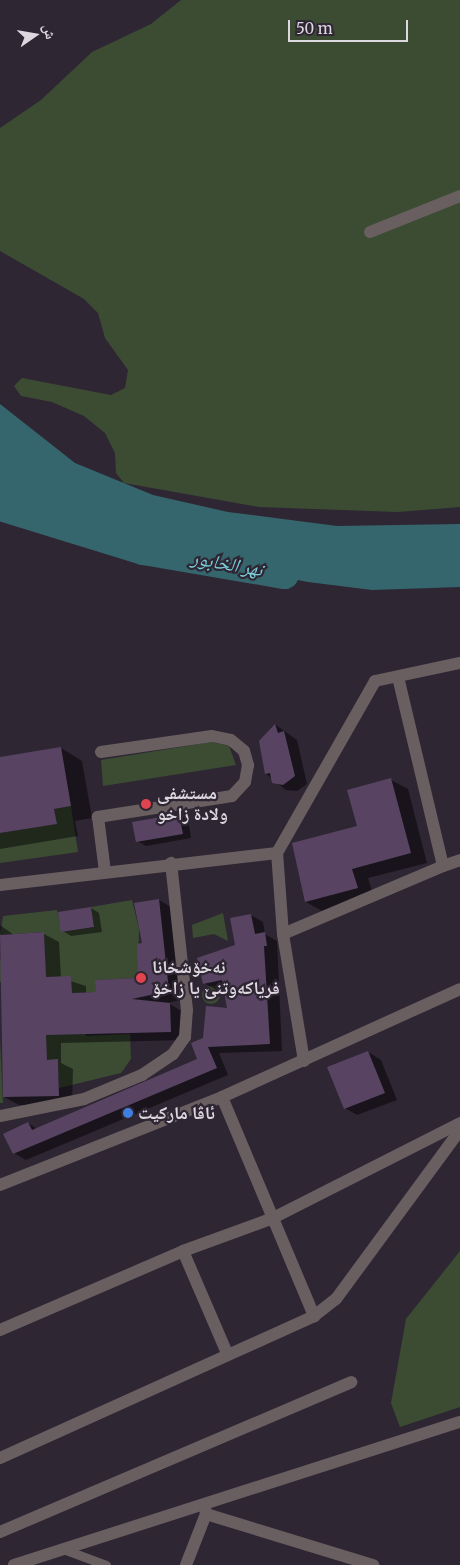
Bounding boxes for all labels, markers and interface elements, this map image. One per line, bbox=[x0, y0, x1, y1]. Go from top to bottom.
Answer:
north arrow bbox=[10, 10, 60, 60]
scale bar bbox=[290, 10, 410, 42]
text: 50 m bbox=[296, 19, 333, 38]
text: ش bbox=[39, 22, 60, 41]
water label: نهر الخابور bbox=[190, 547, 264, 581]
place label: مستشفى ولادة زاخو bbox=[157, 783, 228, 826]
marker: مستشفى ولادة زاخو bbox=[139, 797, 153, 811]
place label: نه‌خۆشخانا فرياكه‌وتنێ يا زاخۆ bbox=[152, 957, 280, 1000]
marker: نه‌خۆشخانا فرياكه‌وتنێ يا زاخۆ bbox=[134, 971, 148, 985]
place label: ئاڤا ماركيت bbox=[138, 1102, 215, 1124]
marker: ئاڤا ماركيت bbox=[122, 1107, 134, 1119]

